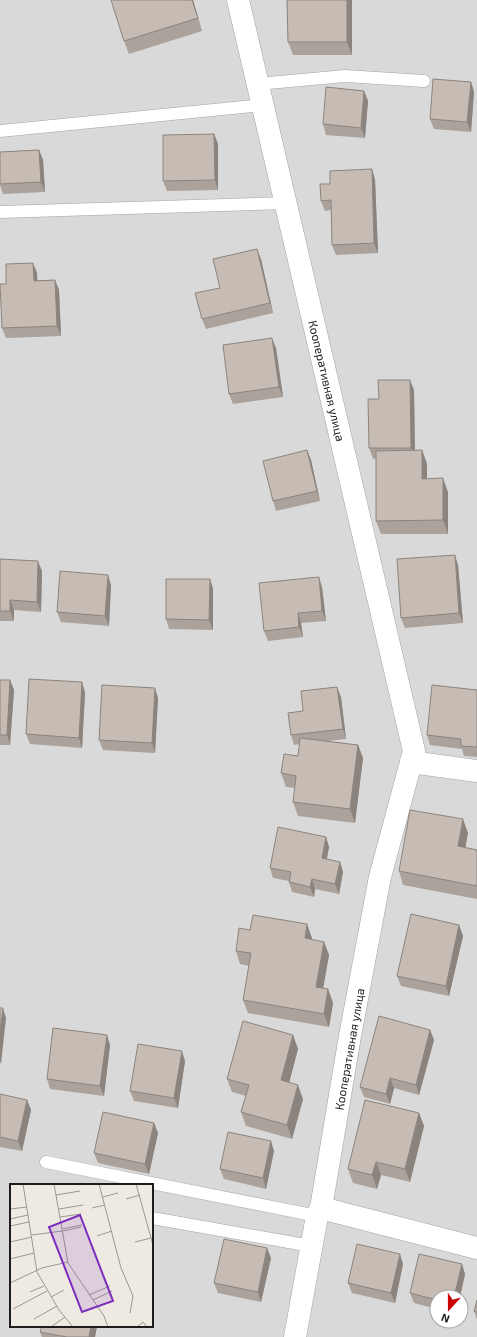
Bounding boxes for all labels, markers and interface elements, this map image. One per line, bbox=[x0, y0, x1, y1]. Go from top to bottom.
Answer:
street label: Кооперативная улица bbox=[306, 319, 348, 443]
street label: Кооперативная улица bbox=[331, 987, 368, 1111]
inset map bbox=[10, 1184, 153, 1327]
north arrow bbox=[429, 1289, 469, 1329]
text: N bbox=[439, 1311, 451, 1326]

